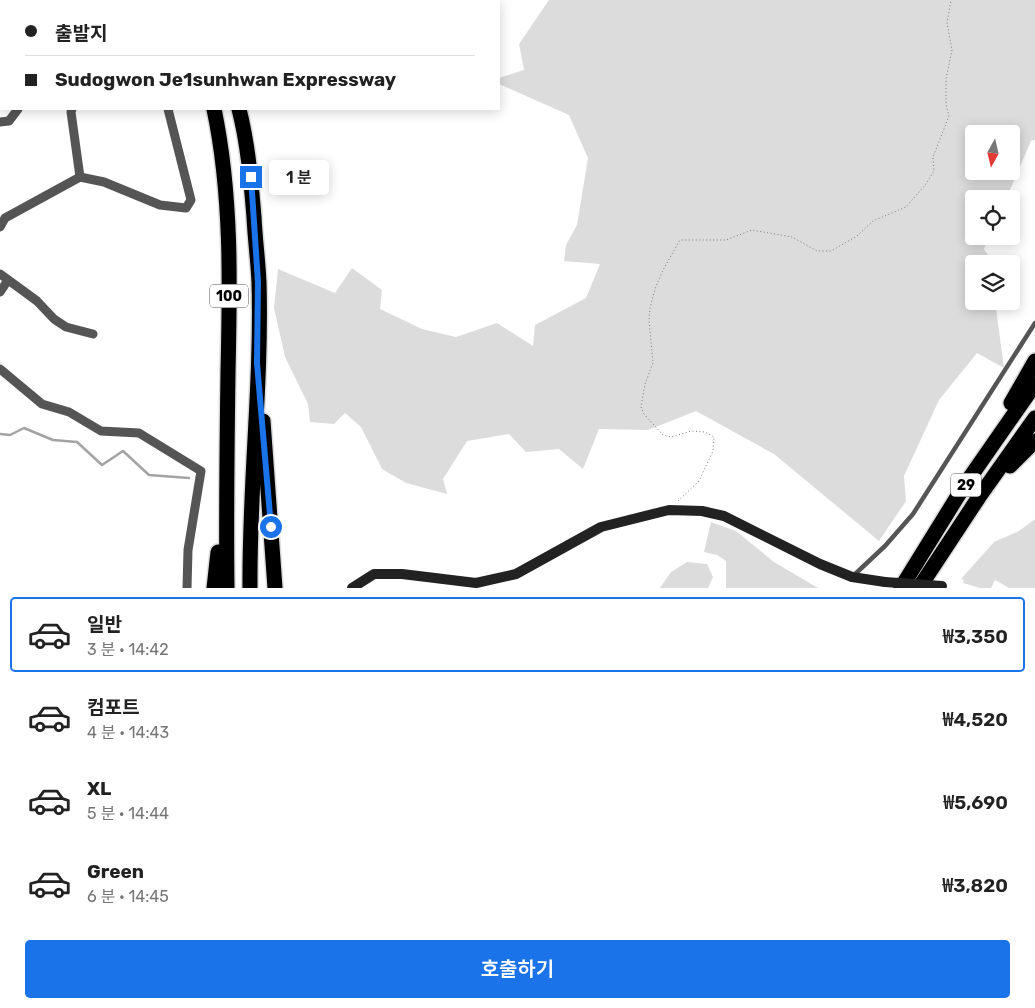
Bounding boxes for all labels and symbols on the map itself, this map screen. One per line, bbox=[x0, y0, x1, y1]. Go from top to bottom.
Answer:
north arrow bbox=[965, 125, 1020, 180]
callout: 1 분 bbox=[268, 160, 328, 194]
route end bbox=[240, 166, 262, 188]
road number: 100 bbox=[210, 284, 248, 308]
road number: 29 bbox=[951, 474, 981, 496]
route start bbox=[260, 516, 282, 538]

